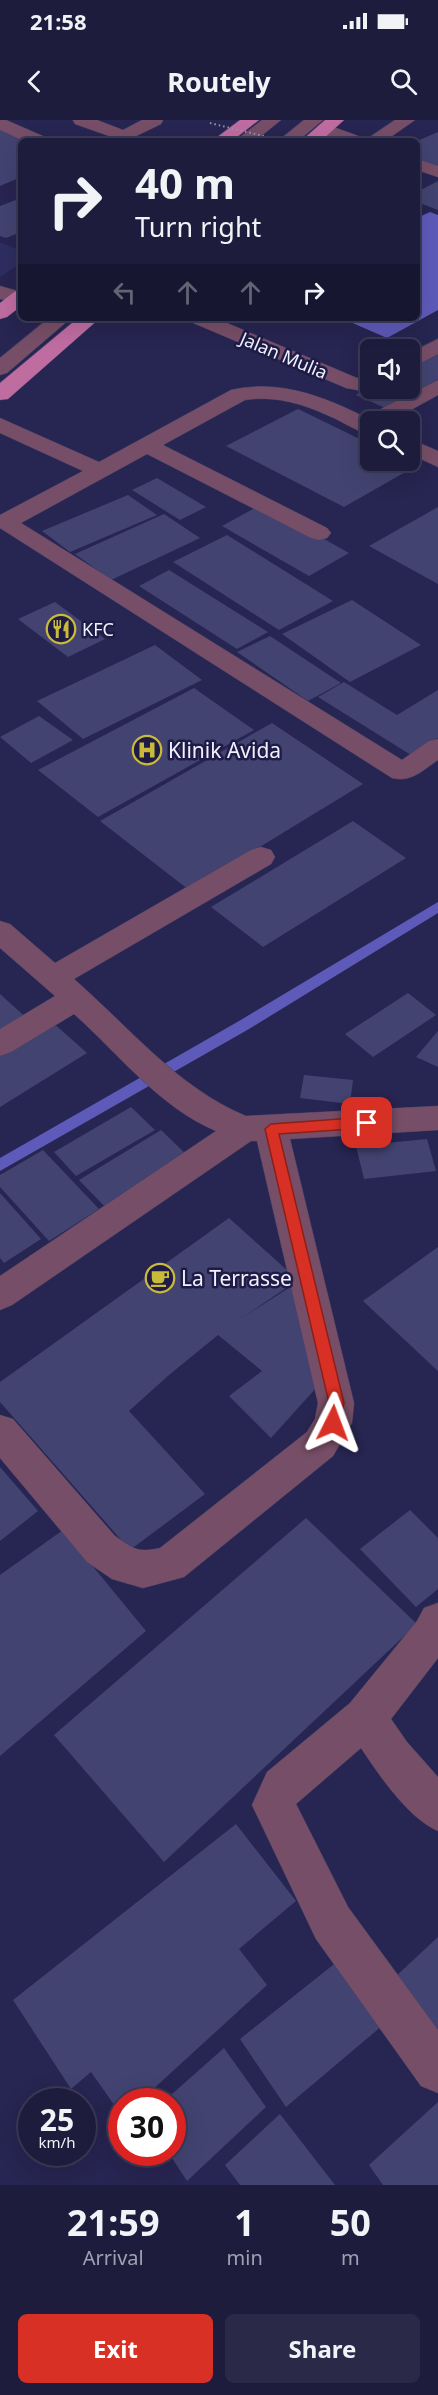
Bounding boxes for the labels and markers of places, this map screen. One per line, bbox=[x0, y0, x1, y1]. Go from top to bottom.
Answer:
restaurant icon: KFC bbox=[45, 613, 77, 645]
place label: KFC bbox=[82, 617, 114, 641]
hospital icon: Klinik Avida bbox=[131, 734, 163, 766]
place label: Klinik Avida bbox=[168, 736, 281, 764]
pin bbox=[341, 1097, 392, 1148]
cafe icon: La Terrasse bbox=[144, 1262, 176, 1294]
place label: La Terrasse bbox=[181, 1264, 292, 1292]

